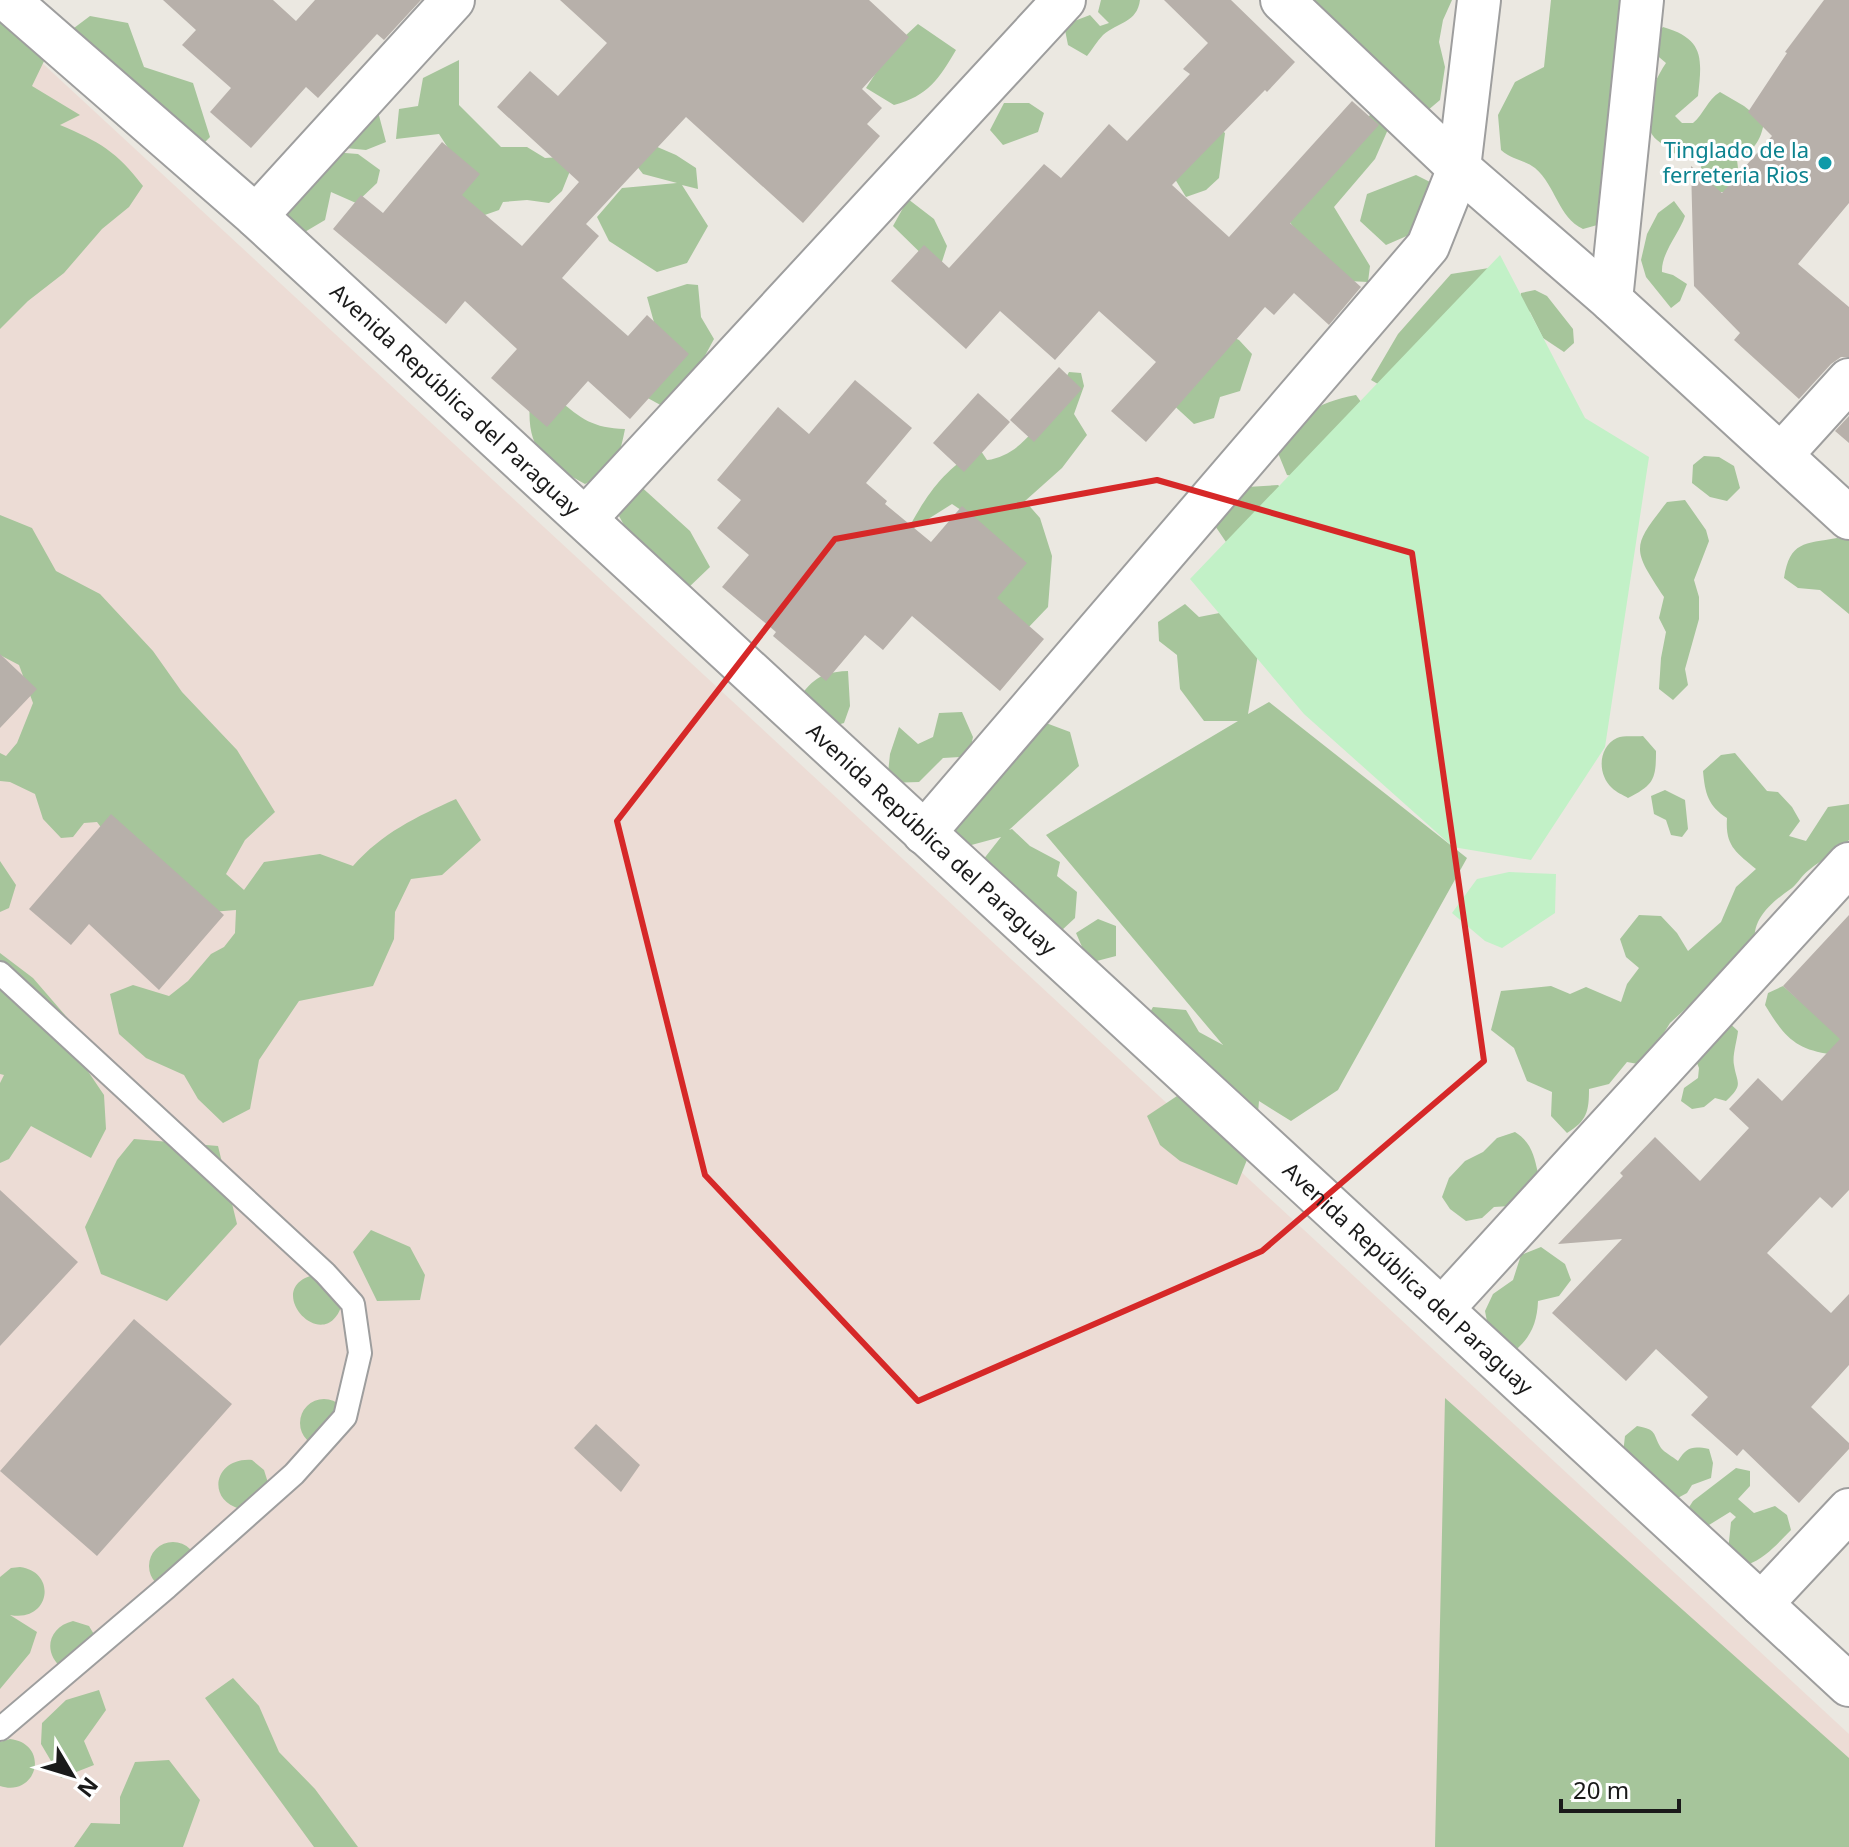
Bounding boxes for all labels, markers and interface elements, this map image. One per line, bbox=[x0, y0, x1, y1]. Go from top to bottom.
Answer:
place label: Tinglado de la ferreteria Rios bbox=[1663, 134, 1809, 189]
marker: Tinglado de la ferreteria Rios bbox=[1816, 154, 1834, 172]
street label: Avenida República del Paraguay bbox=[324, 276, 588, 523]
street label: Avenida República del Paraguay bbox=[801, 715, 1064, 962]
street label: Avenida República del Paraguay bbox=[1277, 1155, 1541, 1401]
north arrow bbox=[32, 1735, 112, 1815]
scale bar bbox=[1561, 1763, 1679, 1813]
text: N bbox=[71, 1772, 106, 1804]
text: 20 m bbox=[1573, 1773, 1629, 1806]

